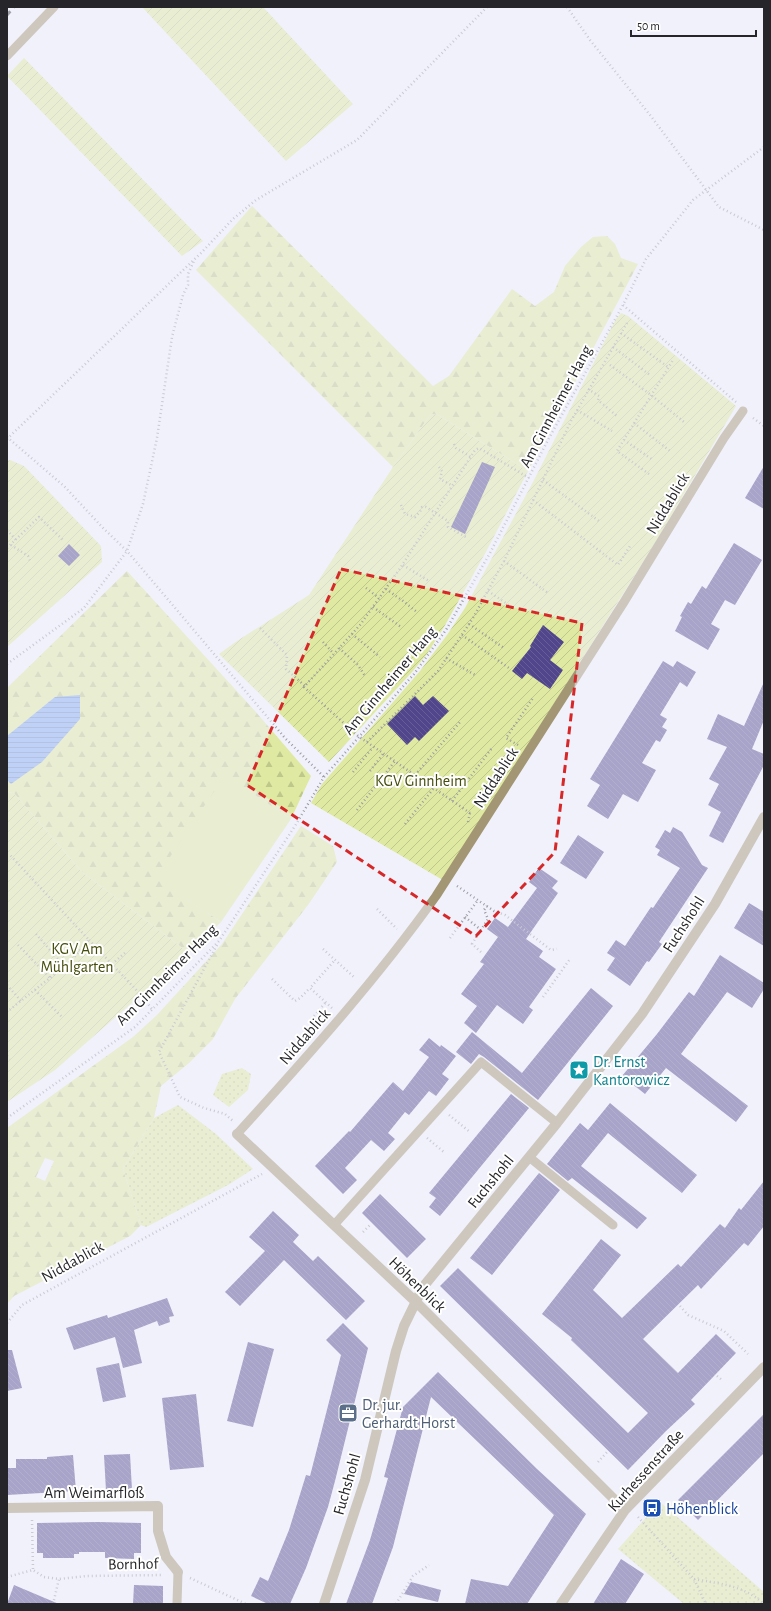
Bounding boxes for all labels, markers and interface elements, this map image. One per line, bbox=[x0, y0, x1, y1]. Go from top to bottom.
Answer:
scale bar bbox=[631, 12, 756, 38]
text: 50 m bbox=[637, 20, 660, 32]
street label: Am Ginnheimer Hang bbox=[517, 343, 595, 470]
street label: Niddablick bbox=[643, 470, 693, 537]
street label: Am Ginnheimer Hang bbox=[340, 623, 440, 738]
street label: Niddablick bbox=[471, 744, 522, 811]
park label: KGV Ginnheim bbox=[375, 773, 467, 789]
street label: Fuchshohl bbox=[660, 894, 708, 955]
street label: Am Ginnheimer Hang bbox=[113, 921, 221, 1028]
park label: KGV Am Mühlgarten bbox=[40, 941, 114, 975]
street label: Niddablick bbox=[276, 1005, 334, 1068]
place label: Dr. Ernst Kantorowicz bbox=[593, 1054, 670, 1088]
place icon: Dr. Ernst Kantorowicz bbox=[568, 1059, 590, 1081]
street label: Fuchshohl bbox=[465, 1152, 517, 1211]
street label: Niddablick bbox=[39, 1238, 107, 1285]
street label: Höhenblick bbox=[386, 1254, 449, 1316]
place label: Dr. jur. Gerhardt Horst bbox=[362, 1397, 455, 1431]
office icon: Dr. jur. Gerhardt Horst bbox=[337, 1402, 359, 1424]
street label: Kurhessenstraße bbox=[605, 1426, 687, 1515]
street label: Fuchshohl bbox=[331, 1452, 363, 1517]
street label: Am Weimarfloß bbox=[44, 1485, 144, 1501]
bus stop icon: Höhenblick bbox=[641, 1497, 663, 1519]
place label: Höhenblick bbox=[666, 1501, 739, 1517]
street label: Bornhof bbox=[108, 1556, 159, 1572]

